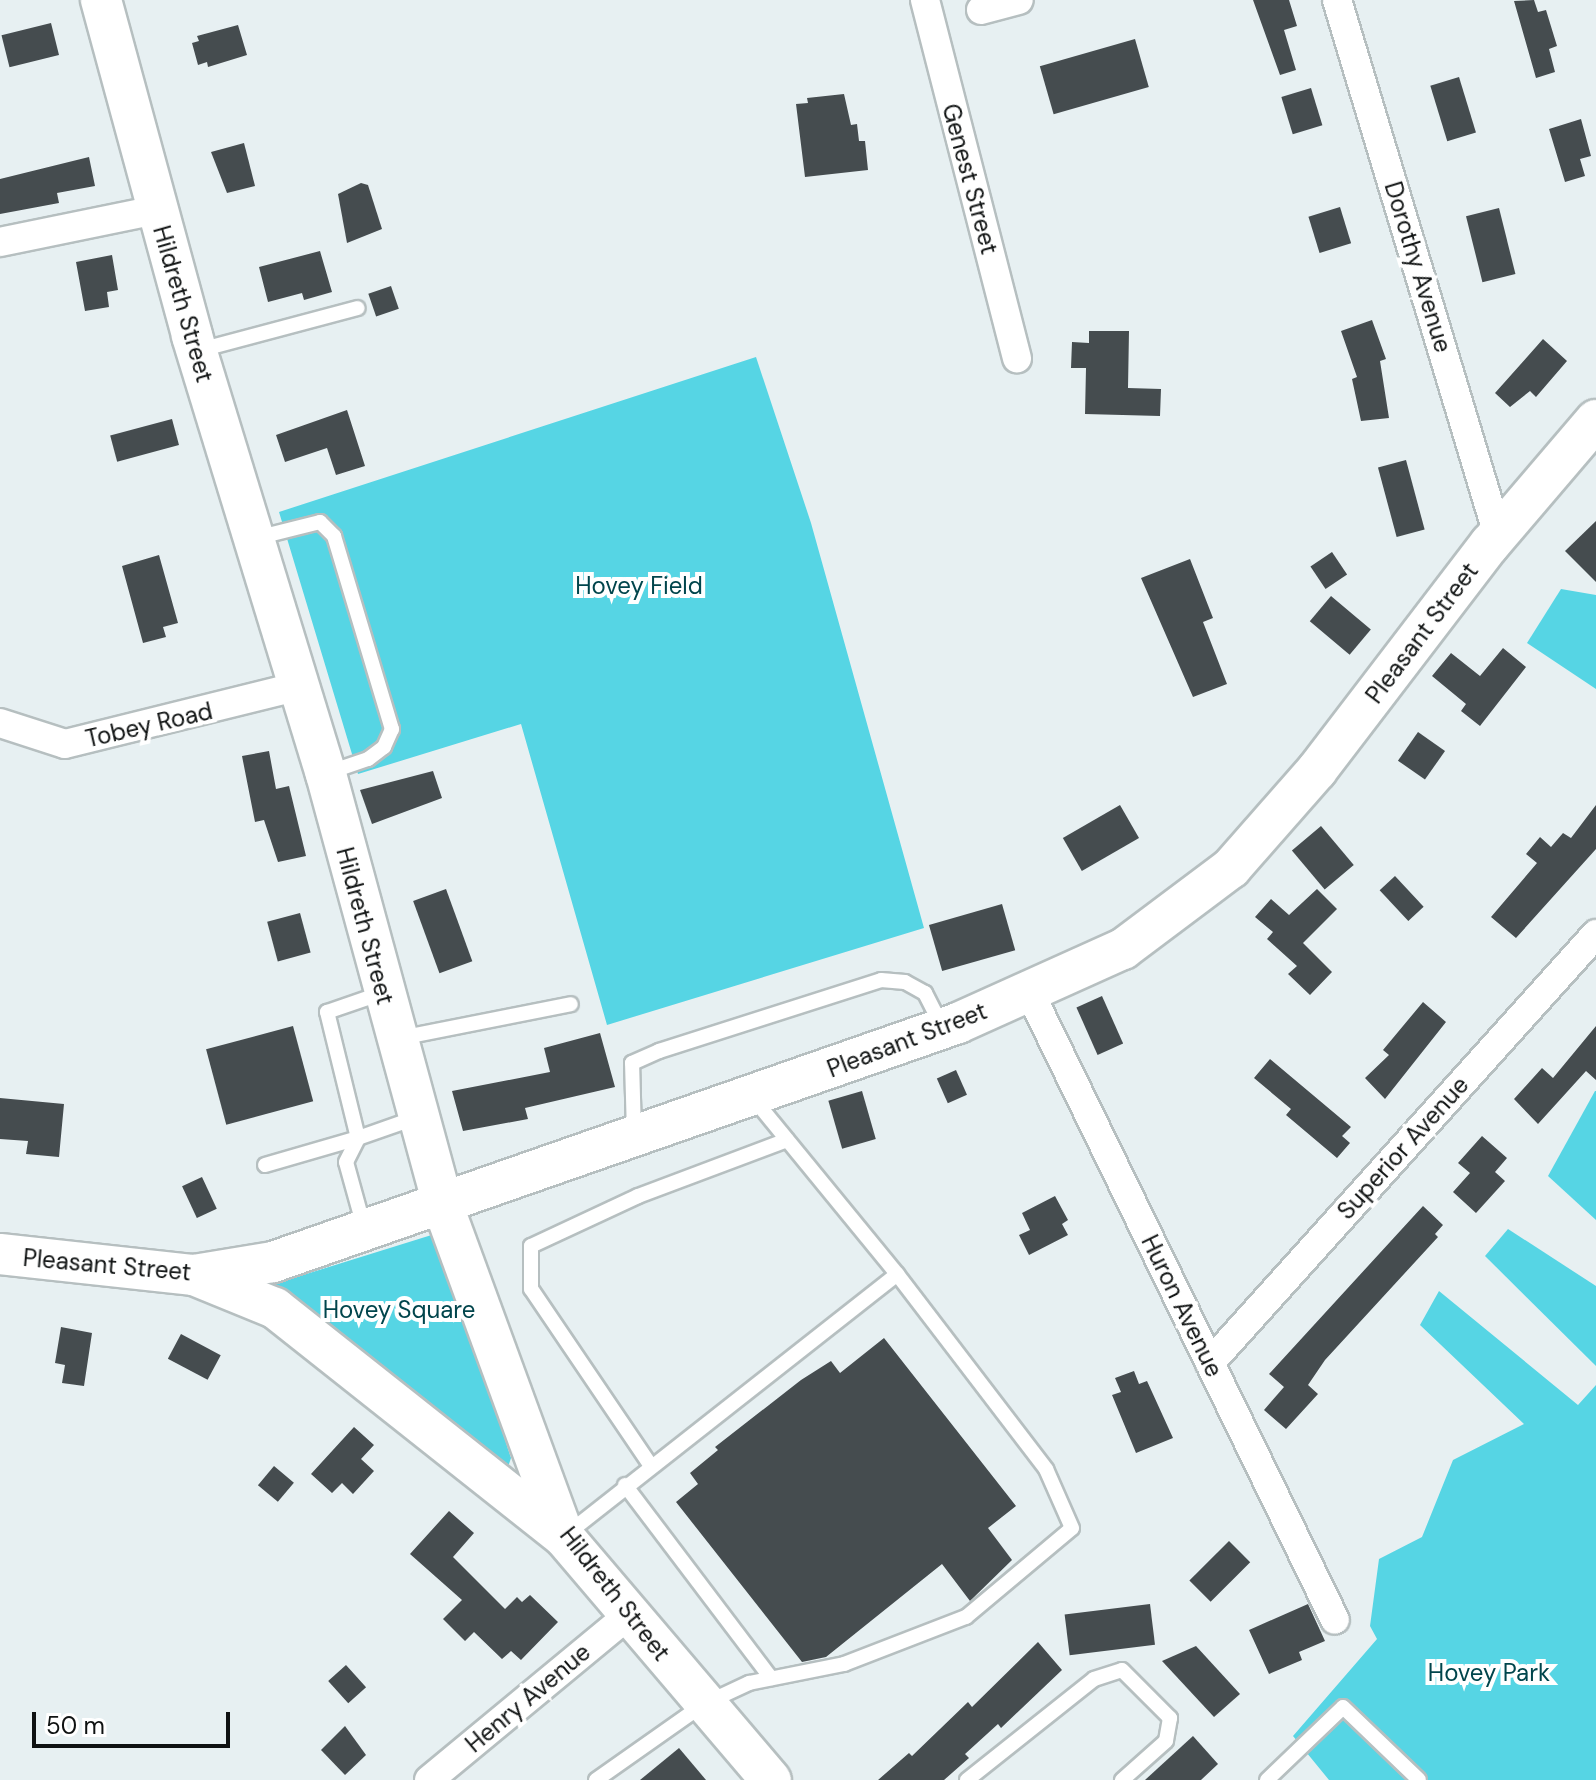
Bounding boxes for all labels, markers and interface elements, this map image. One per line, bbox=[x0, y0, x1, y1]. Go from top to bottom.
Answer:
street label: Genest Street bbox=[936, 101, 1004, 257]
street label: Dorothy Avenue bbox=[1378, 178, 1458, 356]
street label: Hildreth Street bbox=[147, 222, 219, 386]
street label: Pleasant Street bbox=[1360, 557, 1484, 709]
park label: Hovey Field bbox=[575, 572, 703, 600]
street label: Tobey Road bbox=[83, 696, 215, 754]
street label: Hildreth Street bbox=[330, 844, 400, 1008]
street label: Pleasant Street bbox=[823, 996, 991, 1084]
street label: Superior Avenue bbox=[1331, 1071, 1475, 1225]
street label: Huron Avenue bbox=[1135, 1230, 1229, 1382]
street label: Pleasant Street bbox=[22, 1243, 192, 1287]
park label: Hovey Square bbox=[323, 1296, 475, 1324]
street label: Hildreth Street bbox=[554, 1521, 676, 1667]
street label: Henry Avenue bbox=[460, 1638, 596, 1758]
park label: Hovey Park bbox=[1428, 1659, 1550, 1687]
scale bar bbox=[36, 1696, 234, 1746]
text: 50 m bbox=[46, 1710, 105, 1741]

